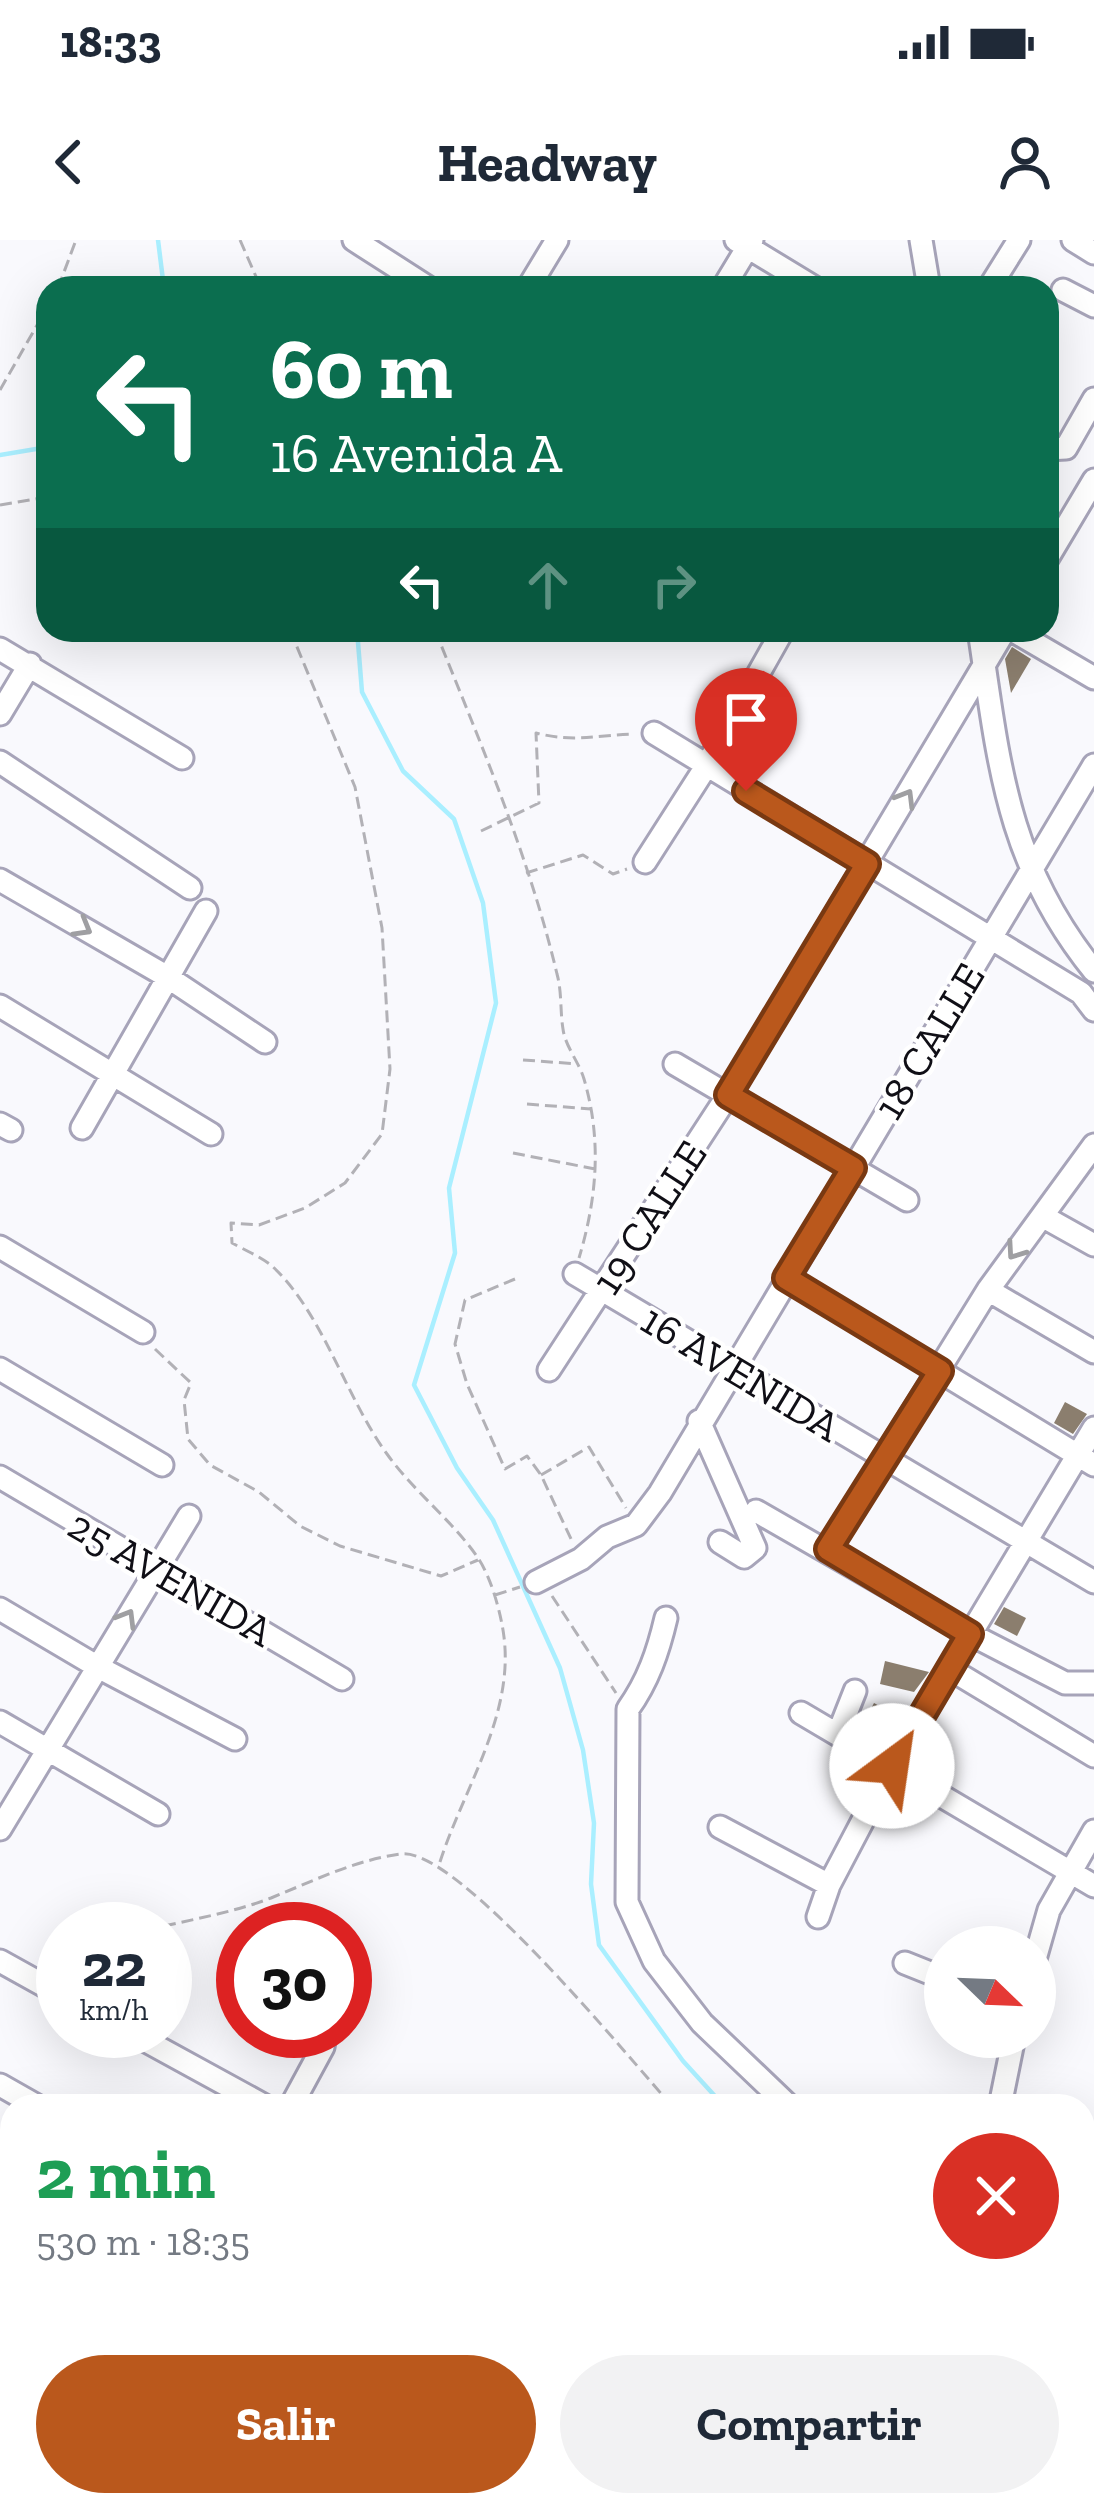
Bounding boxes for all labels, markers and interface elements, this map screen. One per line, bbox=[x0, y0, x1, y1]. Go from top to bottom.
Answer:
text: 18:33 bbox=[60, 15, 162, 69]
icon: back bbox=[36, 129, 102, 195]
icon: person bbox=[992, 129, 1058, 195]
text: Headway bbox=[437, 130, 657, 195]
text: 60 m bbox=[270, 319, 453, 420]
icon: left bbox=[72, 324, 228, 480]
text: 16 Avenida A bbox=[270, 421, 562, 486]
icon: left bbox=[389, 552, 455, 618]
icon: ahead bbox=[515, 552, 581, 618]
icon: right bbox=[641, 552, 707, 618]
pin bbox=[695, 668, 797, 791]
icon: arrive bbox=[713, 686, 779, 752]
one-way arrow bbox=[892, 789, 914, 811]
one-way arrow bbox=[70, 914, 92, 937]
street label: 18 CALLE bbox=[863, 954, 995, 1128]
street label: 19 CALLE bbox=[581, 1131, 717, 1303]
one-way arrow bbox=[1007, 1238, 1029, 1260]
street label: 16 AVENIDA bbox=[632, 1294, 850, 1453]
street label: 25 AVENIDA bbox=[60, 1499, 283, 1657]
one-way arrow bbox=[113, 1609, 135, 1631]
position arrow bbox=[829, 1703, 955, 1829]
speed limit sign: 30 bbox=[216, 1902, 372, 2058]
north arrow bbox=[924, 1926, 1056, 2058]
map controls bbox=[924, 1926, 1056, 2058]
text: 22 bbox=[82, 1929, 146, 2001]
text: km/h bbox=[80, 1992, 148, 2028]
text: 2 min bbox=[36, 2130, 215, 2216]
button: close bbox=[933, 2133, 1059, 2259]
text: 530 m · 18:35 bbox=[36, 2218, 250, 2265]
button: Salir bbox=[36, 2355, 536, 2493]
button: Compartir bbox=[560, 2355, 1059, 2493]

